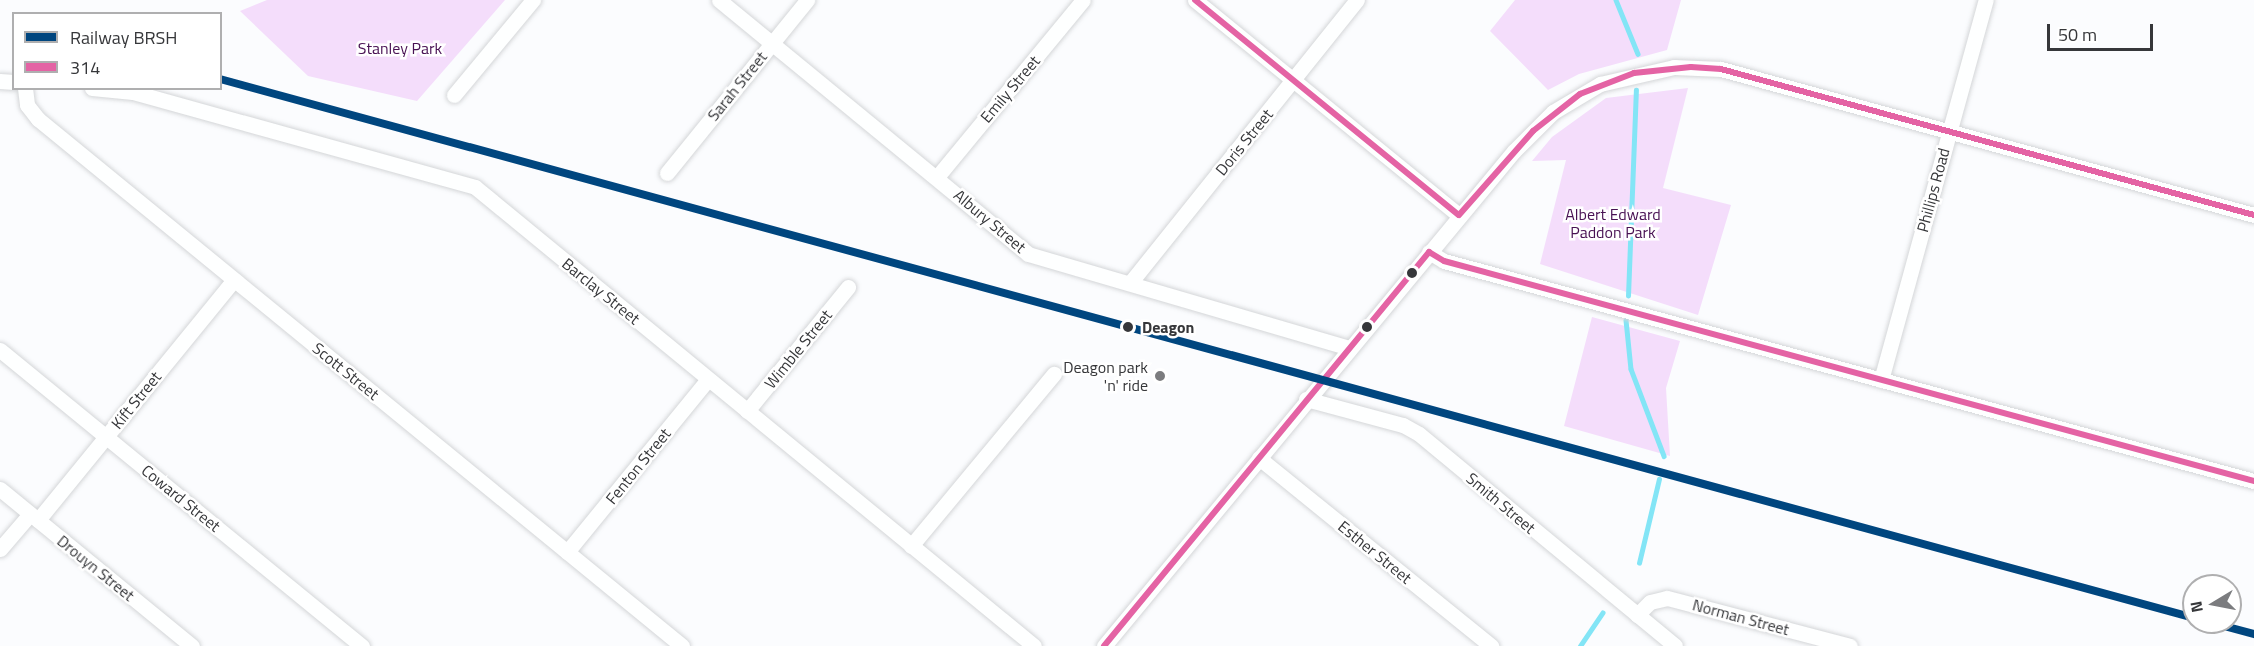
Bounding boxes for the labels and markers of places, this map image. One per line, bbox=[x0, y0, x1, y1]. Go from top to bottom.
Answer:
unlabelled marker bbox=[1406, 267, 1418, 279]
place label: Deagon bbox=[1142, 317, 1194, 337]
marker: Deagon bbox=[1119, 318, 1137, 336]
unlabelled marker bbox=[1361, 321, 1373, 333]
place label: Deagon park 'n' ride bbox=[1063, 357, 1148, 395]
marker: Deagon park 'n' ride bbox=[1153, 369, 1167, 383]

